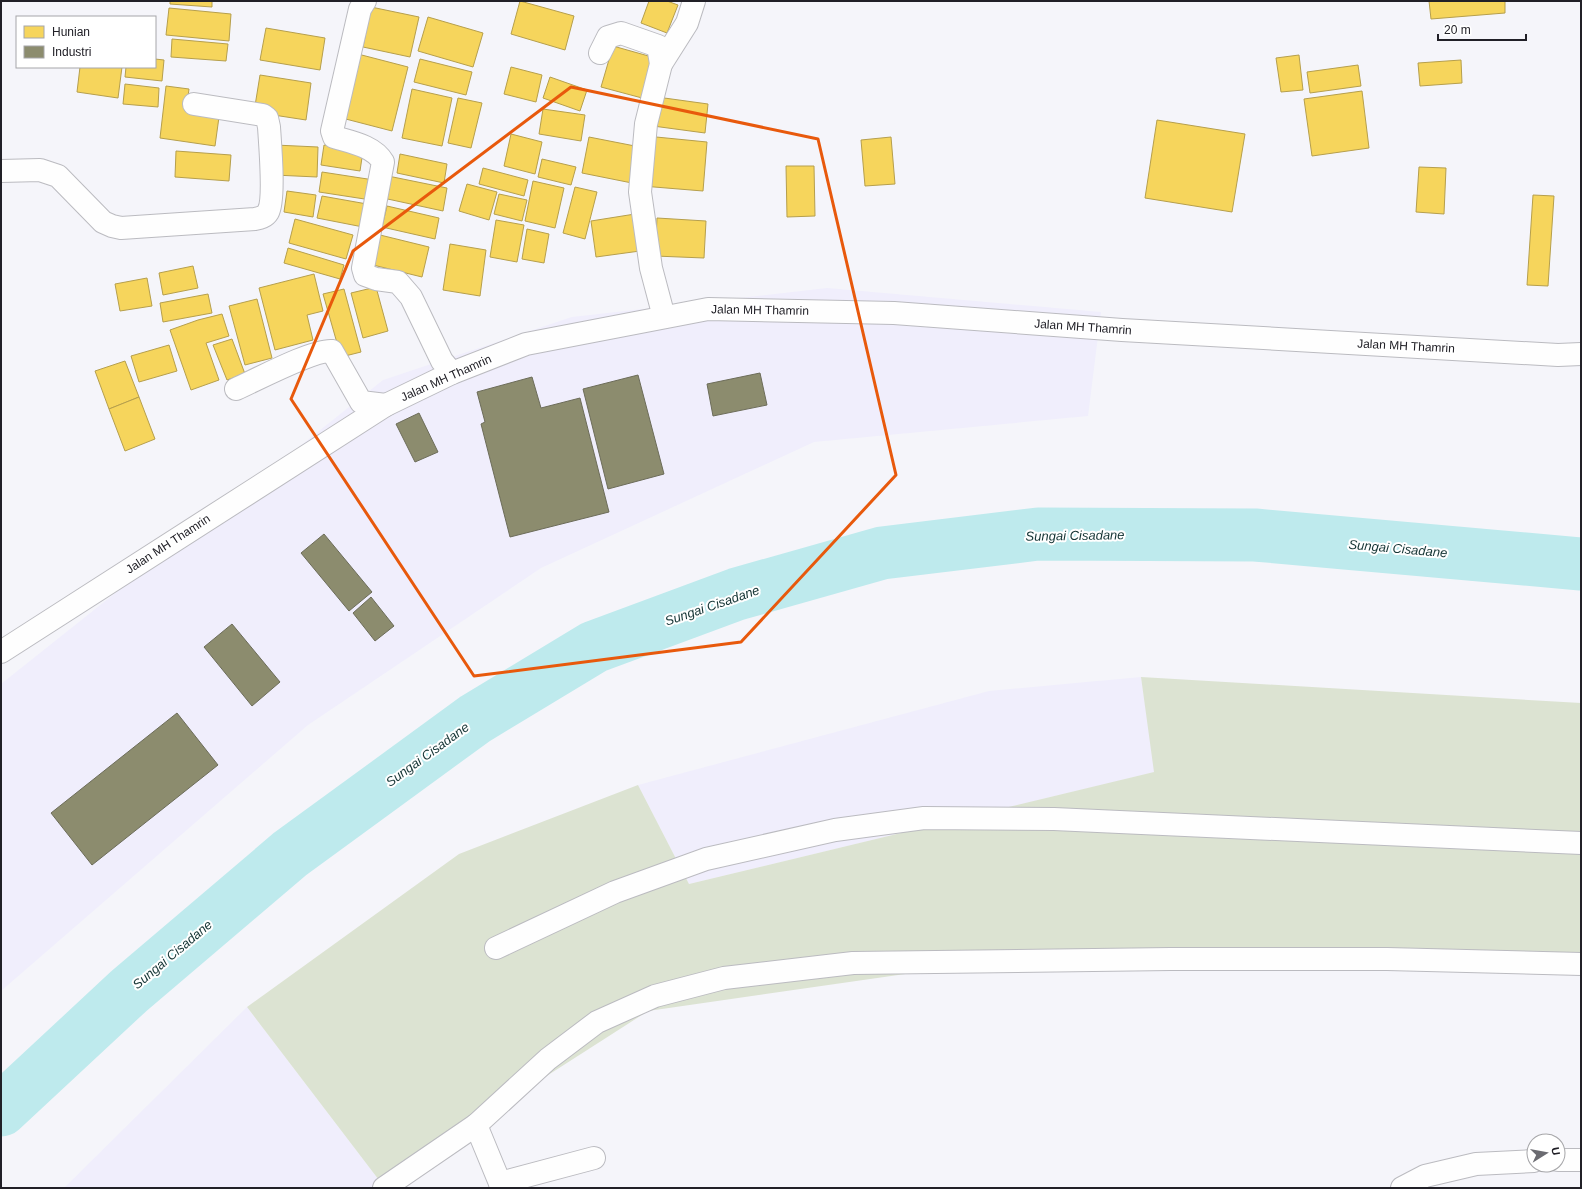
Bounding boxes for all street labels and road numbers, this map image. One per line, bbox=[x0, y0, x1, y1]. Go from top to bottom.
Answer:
street label: Jalan MH Thamrin bbox=[711, 302, 809, 318]
street label: Jalan MH Thamrin bbox=[1034, 317, 1132, 337]
street label: Jalan MH Thamrin bbox=[1357, 336, 1455, 356]
street label: Jalan MH Thamrin bbox=[398, 352, 494, 404]
street label: Jalan MH Thamrin bbox=[123, 511, 213, 577]

